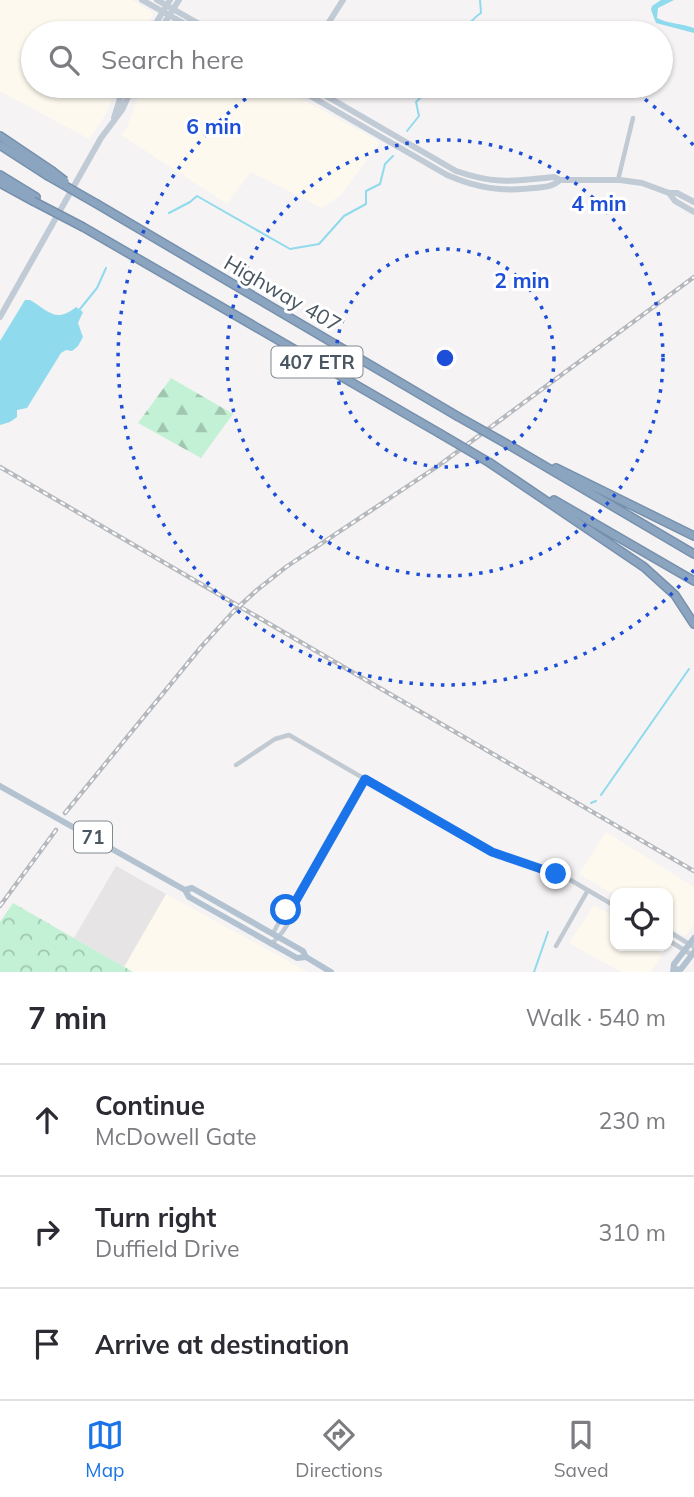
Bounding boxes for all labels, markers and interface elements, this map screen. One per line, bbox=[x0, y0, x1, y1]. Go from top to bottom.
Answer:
search box bbox=[21, 21, 673, 98]
icon: search bbox=[45, 41, 83, 79]
text: Search here bbox=[101, 43, 244, 76]
text: 6 min bbox=[186, 113, 242, 139]
text: 4 min bbox=[571, 190, 627, 216]
street label: Highway 407 bbox=[220, 249, 346, 337]
text: 2 min bbox=[494, 267, 550, 293]
road number: 407 ETR bbox=[272, 346, 362, 378]
centre of rings bbox=[433, 346, 457, 370]
road number: 71 bbox=[74, 822, 112, 852]
route end bbox=[540, 858, 571, 889]
map controls bbox=[610, 888, 673, 951]
button: locate bbox=[610, 888, 673, 951]
route start bbox=[270, 894, 301, 925]
text: 7 min bbox=[28, 999, 107, 1037]
text: Walk · 540 m bbox=[526, 1003, 666, 1032]
text: Continue bbox=[95, 1089, 205, 1122]
icon: ahead bbox=[28, 1101, 66, 1139]
text: 230 m bbox=[598, 1106, 666, 1135]
text: McDowell Gate bbox=[95, 1122, 257, 1151]
text: Turn right bbox=[95, 1201, 216, 1234]
icon: right bbox=[28, 1213, 66, 1251]
text: 310 m bbox=[598, 1218, 666, 1247]
text: Duffield Drive bbox=[95, 1234, 239, 1263]
icon: arrive bbox=[28, 1325, 66, 1363]
text: Arrive at destination bbox=[95, 1328, 350, 1361]
tab: Map bbox=[85, 1416, 124, 1482]
tab: Directions bbox=[295, 1416, 383, 1482]
tab: Saved bbox=[554, 1416, 609, 1482]

